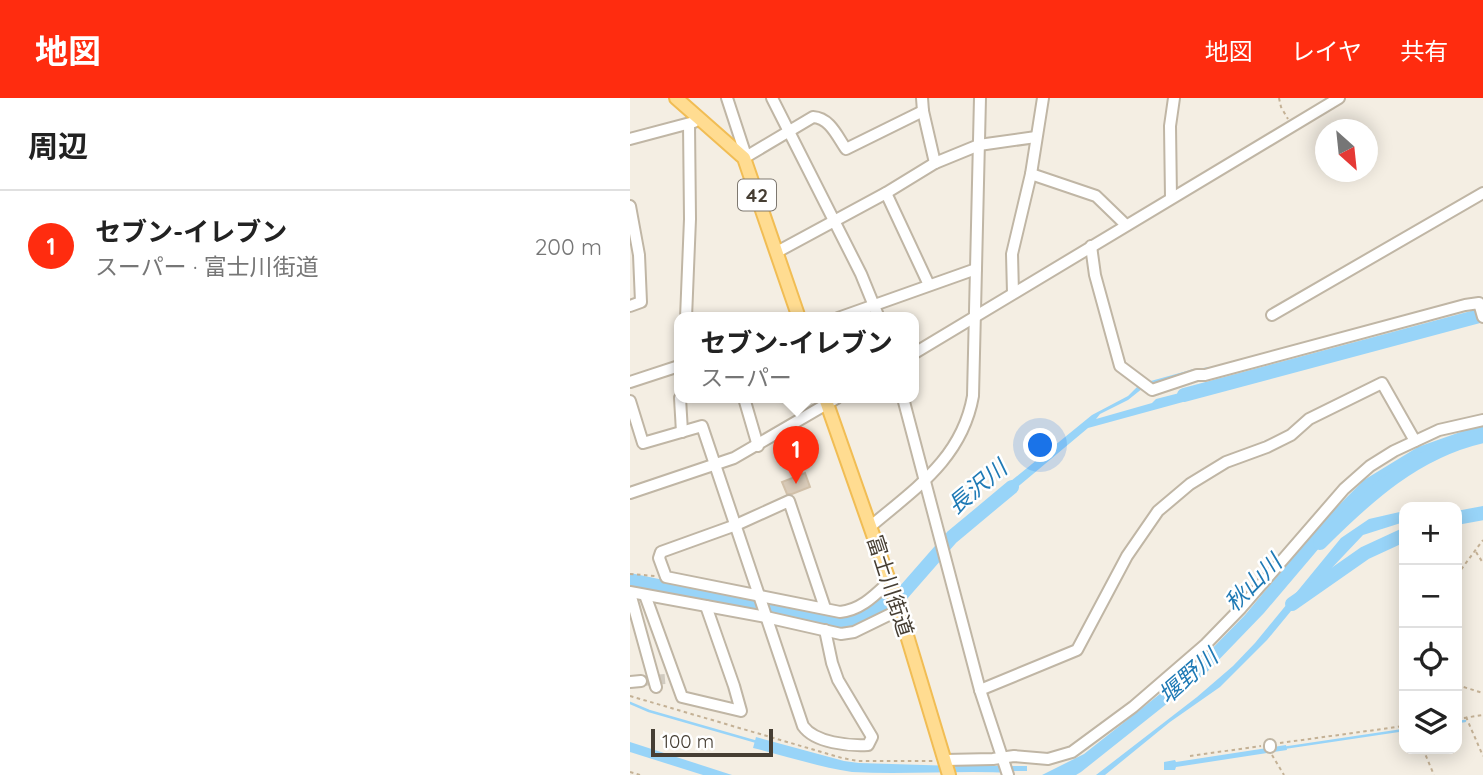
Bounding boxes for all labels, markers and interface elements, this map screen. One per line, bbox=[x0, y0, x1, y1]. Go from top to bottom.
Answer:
text: 地図 bbox=[35, 30, 101, 71]
text: 地図 bbox=[1205, 36, 1253, 66]
text: レイヤ bbox=[1291, 36, 1362, 66]
text: 共有 bbox=[1400, 36, 1448, 66]
north arrow bbox=[1315, 119, 1378, 182]
text: 周辺 bbox=[28, 127, 88, 165]
road number: 42 bbox=[738, 180, 776, 211]
text: セブン-イレブン bbox=[95, 215, 287, 248]
text: 1 bbox=[47, 232, 55, 261]
text: 200 m bbox=[535, 232, 602, 261]
text: スーパー · 富士川街道 bbox=[95, 252, 319, 281]
popup bbox=[674, 312, 919, 403]
text: セブン-イレブン bbox=[700, 326, 893, 359]
text: スーパー bbox=[700, 363, 792, 392]
pin: 1 bbox=[773, 426, 819, 484]
your location bbox=[1023, 428, 1057, 462]
water label: 長沢川 bbox=[941, 451, 1015, 520]
map controls bbox=[1399, 502, 1462, 754]
button: + bbox=[1399, 502, 1462, 565]
street label: 富士川街道 bbox=[862, 532, 920, 640]
water label: 秋山川 bbox=[1218, 546, 1289, 617]
button: − bbox=[1399, 565, 1462, 628]
button: locate bbox=[1399, 628, 1462, 691]
water label: 堰野川 bbox=[1152, 640, 1225, 709]
button: layers bbox=[1399, 691, 1462, 754]
scale bar bbox=[651, 726, 774, 758]
text: 100 m bbox=[662, 729, 714, 753]

